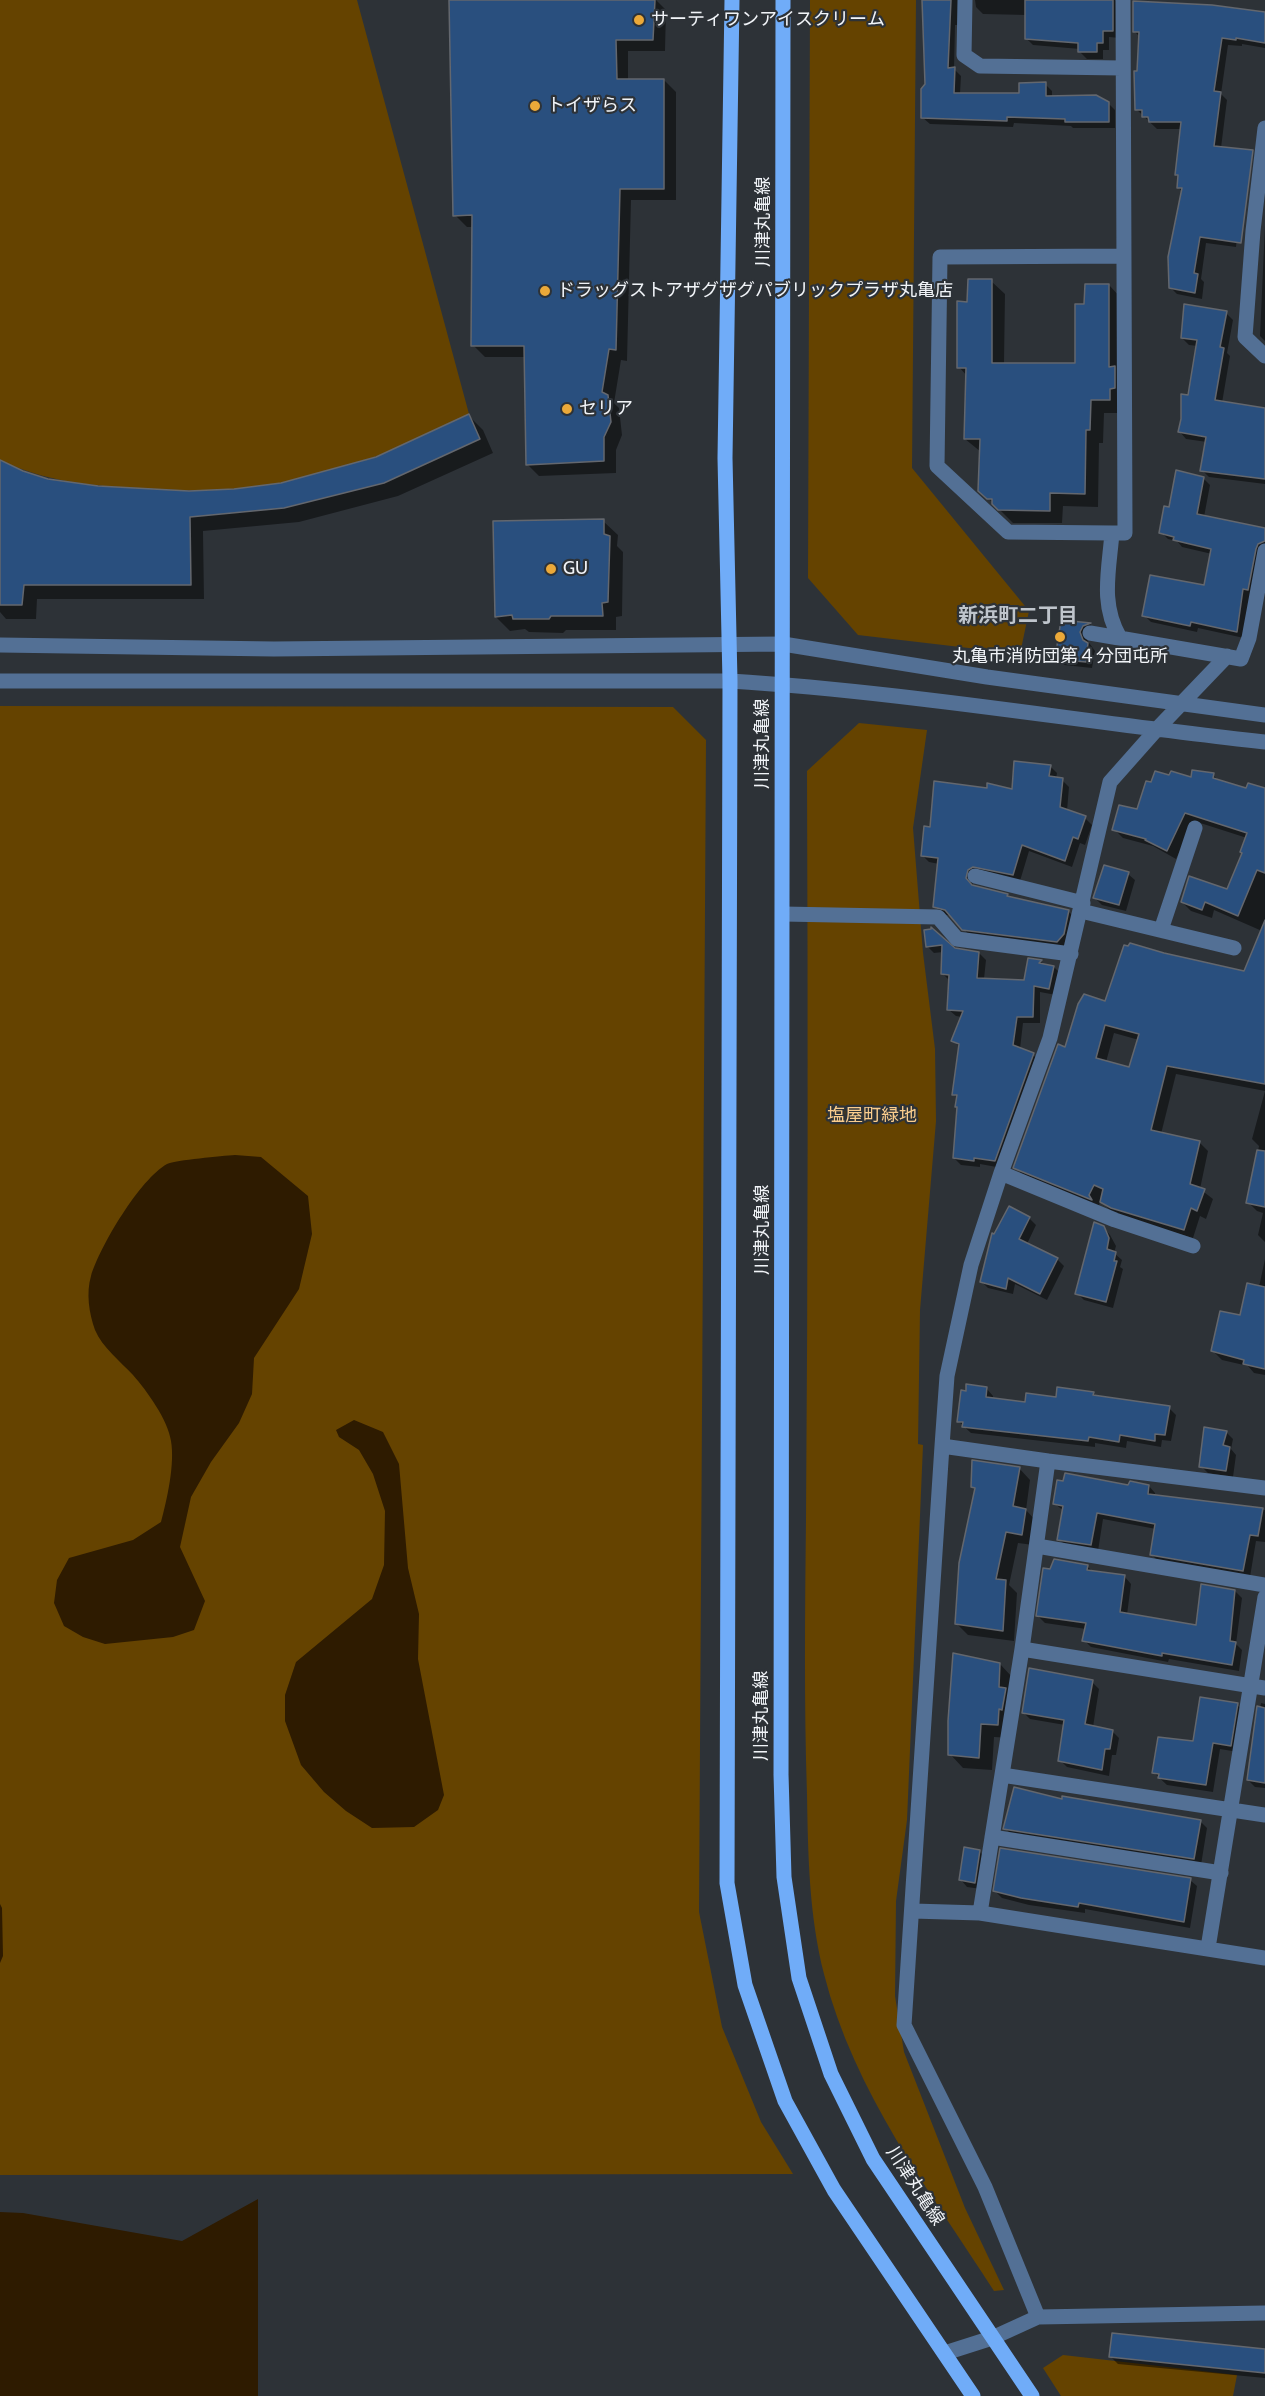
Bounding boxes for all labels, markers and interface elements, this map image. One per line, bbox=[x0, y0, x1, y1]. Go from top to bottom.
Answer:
place label: サーティワンアイスクリーム bbox=[651, 9, 885, 31]
marker: サーティワンアイスクリーム bbox=[632, 13, 646, 27]
place label: トイザらス bbox=[547, 95, 637, 117]
marker: トイザらス bbox=[528, 99, 542, 113]
street label: 川津丸亀線 bbox=[753, 177, 775, 267]
place label: ドラッグストアザグザグパブリックプラザ丸亀店 bbox=[557, 280, 953, 302]
marker: ドラッグストアザグザグパブリックプラザ丸亀店 bbox=[538, 284, 552, 298]
place label: セリア bbox=[579, 398, 633, 420]
marker: セリア bbox=[560, 402, 574, 416]
place label: GU bbox=[563, 558, 588, 580]
marker: GU bbox=[544, 562, 558, 576]
district label: 新浜町二丁目 bbox=[958, 604, 1078, 628]
marker: 丸亀市消防団第４分団屯所 bbox=[1053, 630, 1067, 644]
place label: 丸亀市消防団第４分団屯所 bbox=[952, 646, 1168, 668]
street label: 川津丸亀線 bbox=[752, 699, 774, 789]
park label: 塩屋町緑地 bbox=[827, 1105, 917, 1127]
street label: 川津丸亀線 bbox=[752, 1185, 774, 1275]
street label: 川津丸亀線 bbox=[751, 1671, 773, 1761]
street label: 川津丸亀線 bbox=[881, 2142, 949, 2230]

